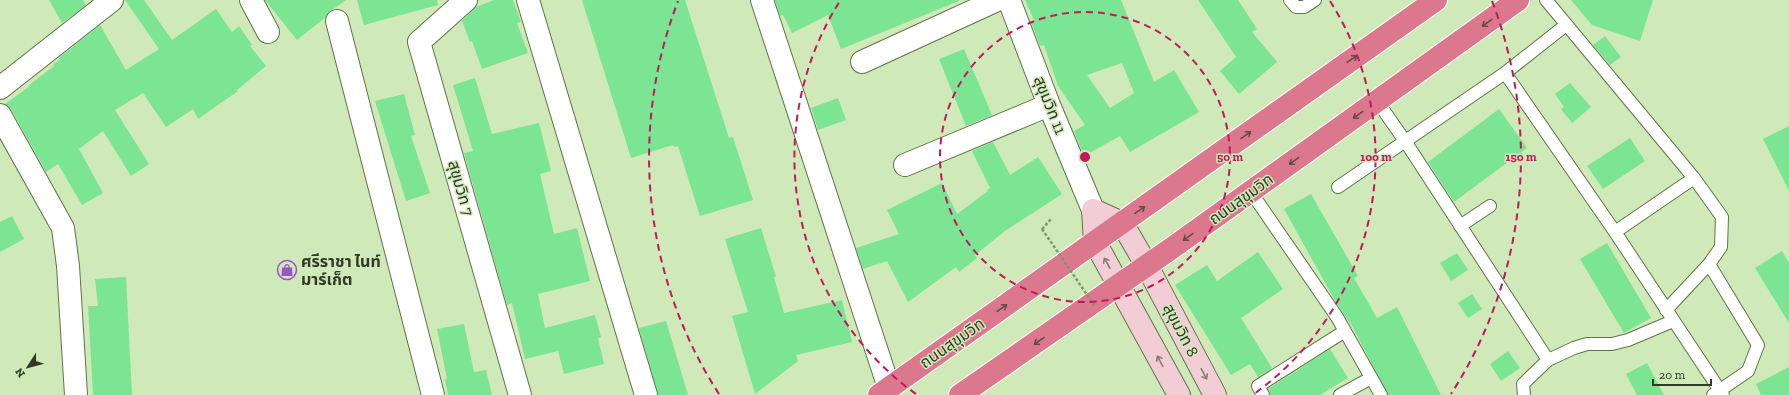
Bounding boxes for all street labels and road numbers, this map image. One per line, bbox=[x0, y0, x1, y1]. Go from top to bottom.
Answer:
street label: สุขุมวิท 11 bbox=[1030, 73, 1070, 137]
street label: สุขุมวิท 7 bbox=[444, 158, 478, 218]
street label: ถนนสุขุมวิท bbox=[1205, 169, 1277, 229]
street label: สุขุมวิท 8 bbox=[1159, 300, 1203, 360]
street label: ถนนสุขุมวิท bbox=[916, 314, 988, 372]

